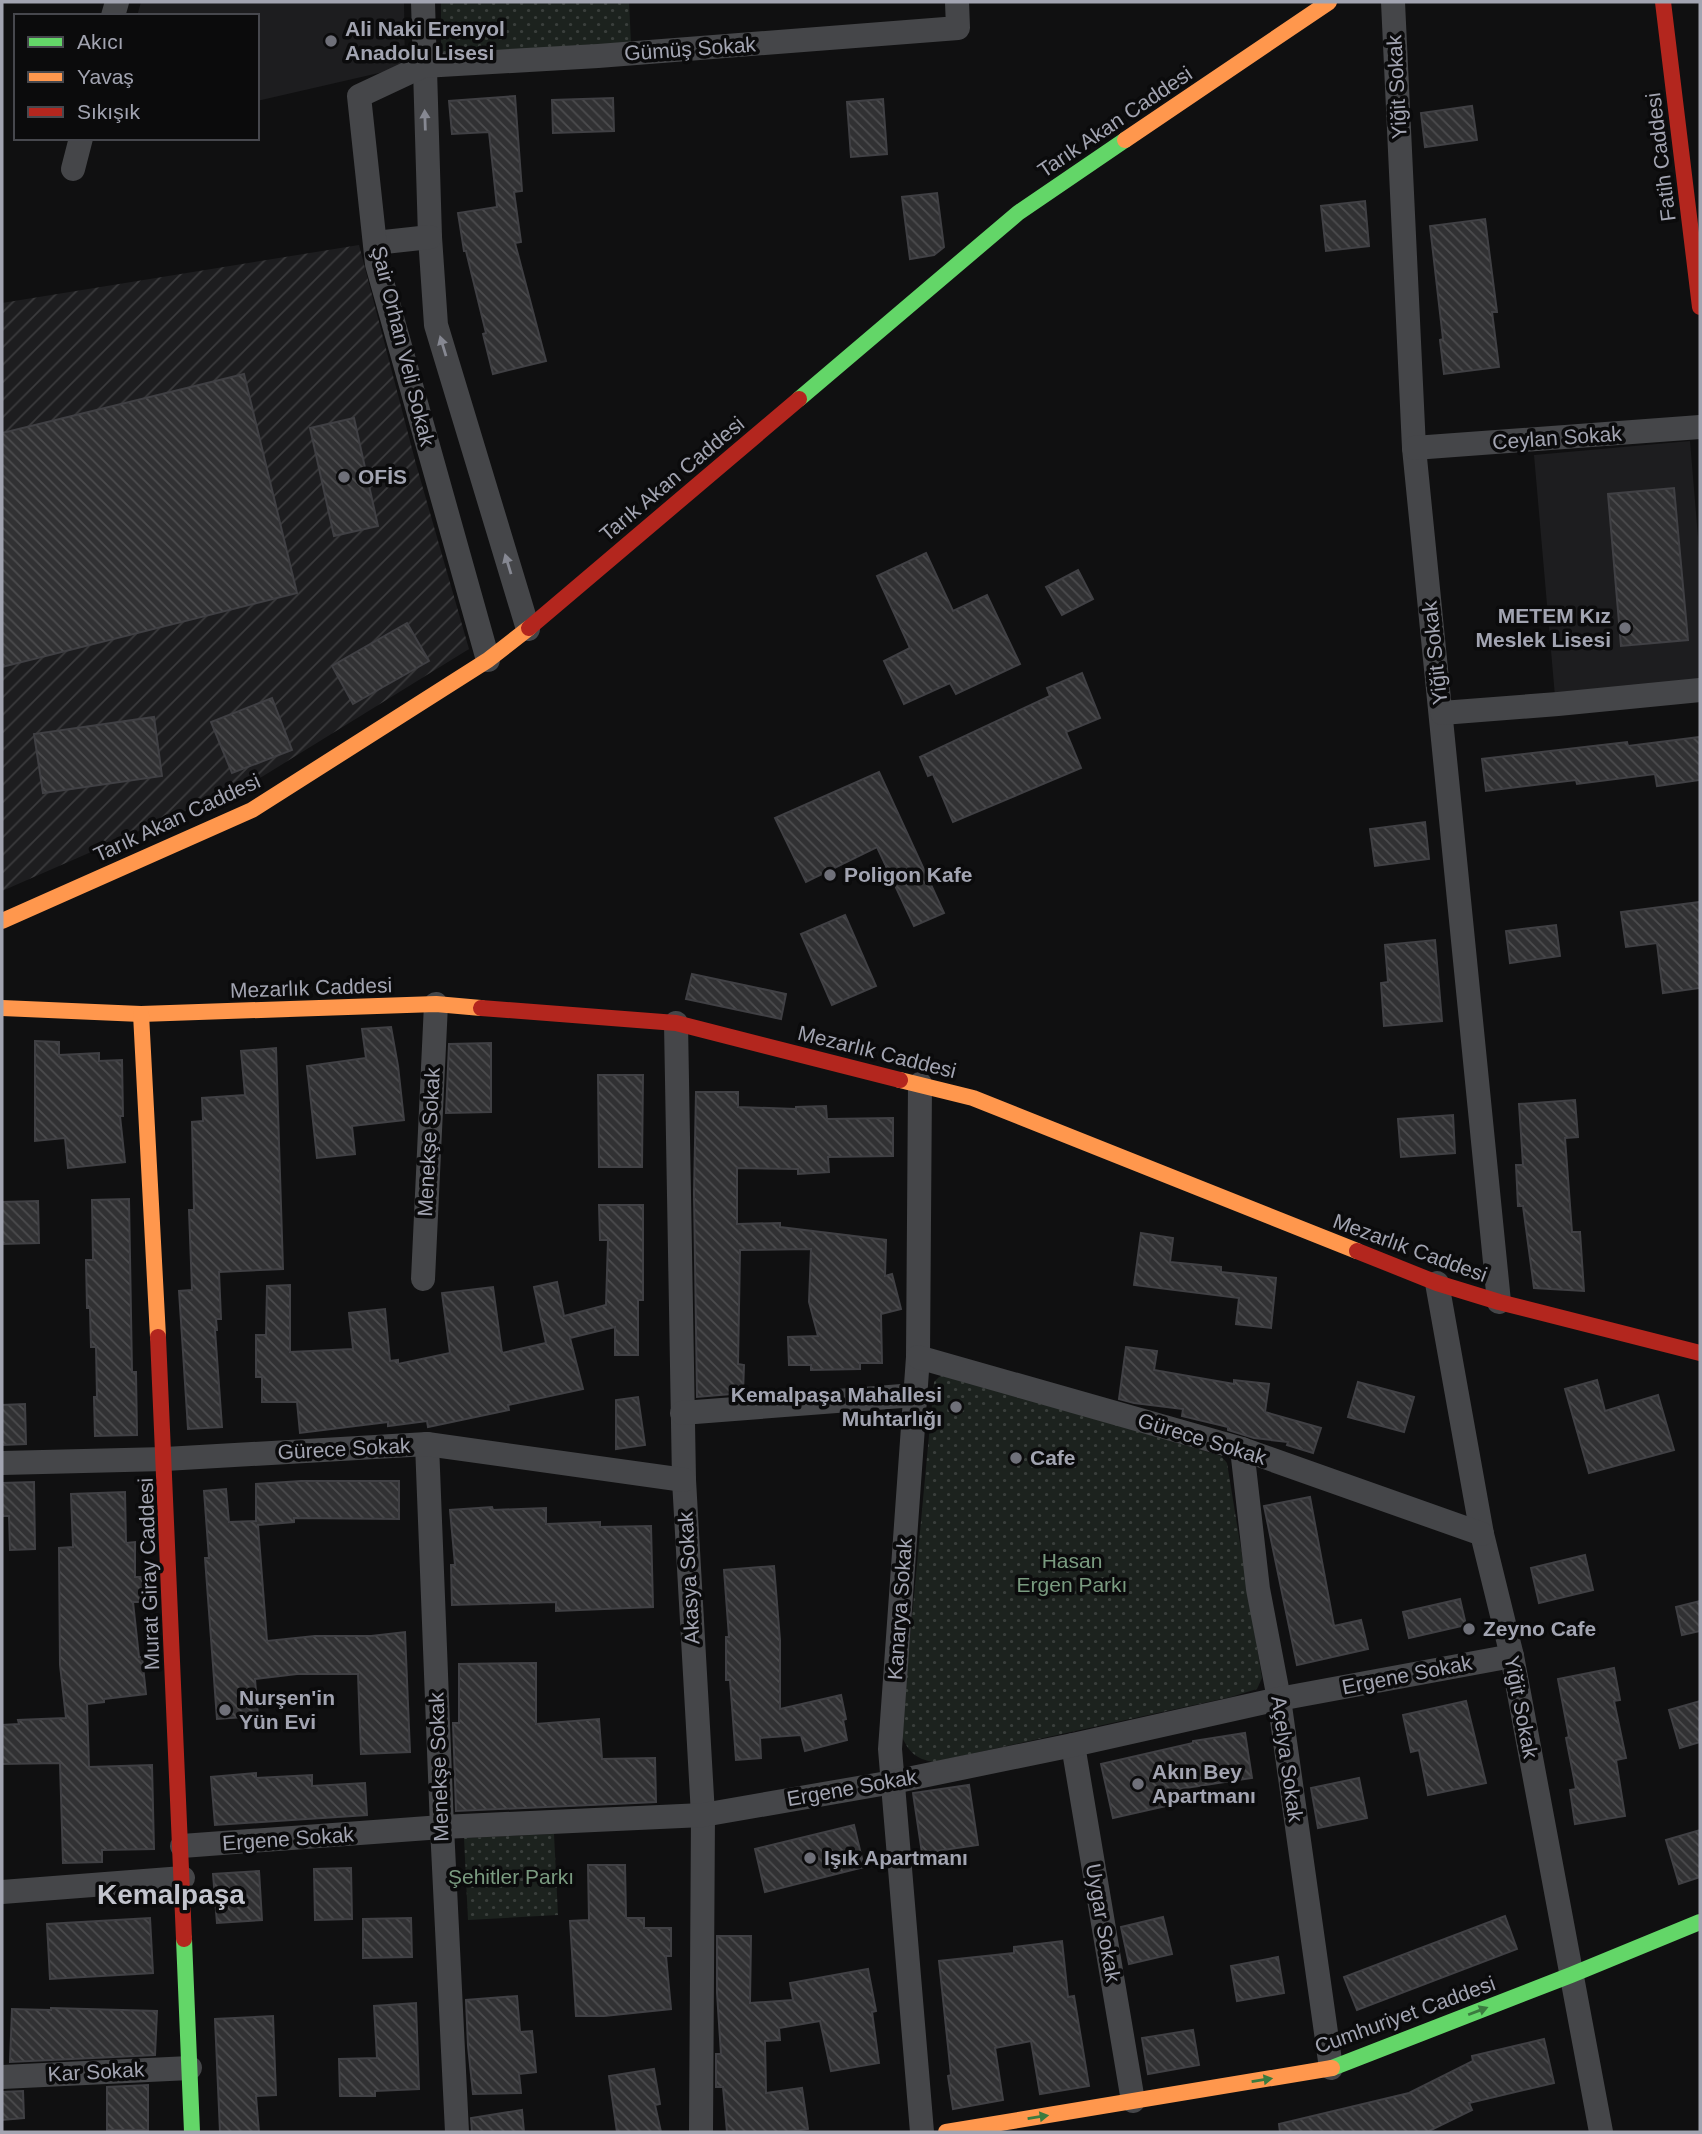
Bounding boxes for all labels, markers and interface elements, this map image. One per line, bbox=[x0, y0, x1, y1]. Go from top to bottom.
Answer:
legend bbox=[14, 14, 259, 140]
place label: Ali Naki Erenyol Anadolu Lisesi bbox=[345, 17, 505, 64]
text: Akıcı bbox=[77, 30, 124, 53]
street label: Gümüş Sokak bbox=[623, 32, 757, 65]
marker: Ali Naki Erenyol Anadolu Lisesi bbox=[323, 33, 339, 49]
street label: Yiğit Sokak bbox=[1382, 34, 1411, 140]
street label: Tarık Akan Caddesi bbox=[1033, 61, 1196, 182]
text: Yavaş bbox=[77, 65, 134, 88]
street label: Fatih Caddesi bbox=[1641, 91, 1680, 223]
text: Sıkışık bbox=[77, 100, 141, 123]
one-way arrow bbox=[420, 108, 431, 130]
street label: Şair Orhan Veli Sokak bbox=[367, 243, 440, 449]
one-way arrow bbox=[437, 335, 447, 356]
street label: Tarık Akan Caddesi bbox=[595, 412, 748, 546]
street label: Ceylan Sokak bbox=[1492, 421, 1623, 453]
place label: OFİS bbox=[358, 465, 407, 488]
marker: OFİS bbox=[336, 469, 352, 485]
one-way arrow bbox=[503, 553, 513, 574]
street label: Yiğit Sokak bbox=[1418, 600, 1451, 706]
place label: METEM Kız Meslek Lisesi bbox=[1476, 604, 1611, 651]
marker: METEM Kız Meslek Lisesi bbox=[1617, 620, 1633, 636]
street label: Tarık Akan Caddesi bbox=[90, 769, 264, 866]
place label: Poligon Kafe bbox=[844, 863, 972, 886]
marker: Poligon Kafe bbox=[822, 867, 838, 883]
street label: Mezarlık Caddesi bbox=[230, 973, 392, 1002]
street label: Mezarlık Caddesi bbox=[796, 1021, 959, 1082]
street label: Menekşe Sokak bbox=[413, 1066, 444, 1217]
street label: Mezarlık Caddesi bbox=[1330, 1209, 1490, 1286]
place label: Kemalpaşa Mahallesi Muhtarlığı bbox=[731, 1383, 942, 1430]
marker: Kemalpaşa Mahallesi Muhtarlığı bbox=[948, 1399, 964, 1415]
street label: Gürece Sokak bbox=[1135, 1408, 1270, 1469]
street label: Gürece Sokak bbox=[277, 1434, 412, 1463]
place label: Cafe bbox=[1030, 1446, 1076, 1469]
marker: Cafe bbox=[1008, 1450, 1024, 1466]
street label: Murat Giray Caddesi bbox=[134, 1477, 163, 1671]
street label: Akasya Sokak bbox=[674, 1510, 703, 1645]
street label: Kanarya Sokak bbox=[883, 1537, 916, 1681]
park label: Hasan Ergen Parkı bbox=[1017, 1549, 1127, 1596]
place label: Zeyno Cafe bbox=[1483, 1617, 1596, 1640]
marker: Zeyno Cafe bbox=[1461, 1621, 1477, 1637]
street label: Ergene Sokak bbox=[1340, 1651, 1474, 1698]
street label: Yiğit Sokak bbox=[1500, 1654, 1543, 1761]
place label: Nurşen'in Yün Evi bbox=[239, 1686, 335, 1733]
street label: Menekşe Sokak bbox=[424, 1691, 453, 1842]
street label: Açelya Sokak bbox=[1267, 1694, 1308, 1824]
marker: Nurşen'in Yün Evi bbox=[217, 1702, 233, 1718]
place label: Akın Bey Apartmanı bbox=[1152, 1760, 1256, 1807]
street label: Ergene Sokak bbox=[785, 1765, 919, 1810]
marker: Akın Bey Apartmanı bbox=[1130, 1776, 1146, 1792]
street label: Ergene Sokak bbox=[221, 1822, 355, 1855]
place label: Işık Apartmanı bbox=[824, 1846, 968, 1869]
marker: Işık Apartmanı bbox=[802, 1850, 818, 1866]
street label: Uygar Sokak bbox=[1082, 1862, 1125, 1985]
park label: Şehitler Parkı bbox=[448, 1865, 574, 1888]
district label: Kemalpaşa bbox=[97, 1879, 245, 1910]
street label: Cumhuriyet Caddesi bbox=[1312, 1971, 1498, 2058]
one-way arrow bbox=[1468, 2006, 1489, 2017]
street label: Kar Sokak bbox=[47, 2057, 145, 2086]
one-way arrow bbox=[1251, 2074, 1273, 2085]
one-way arrow bbox=[1027, 2111, 1049, 2122]

